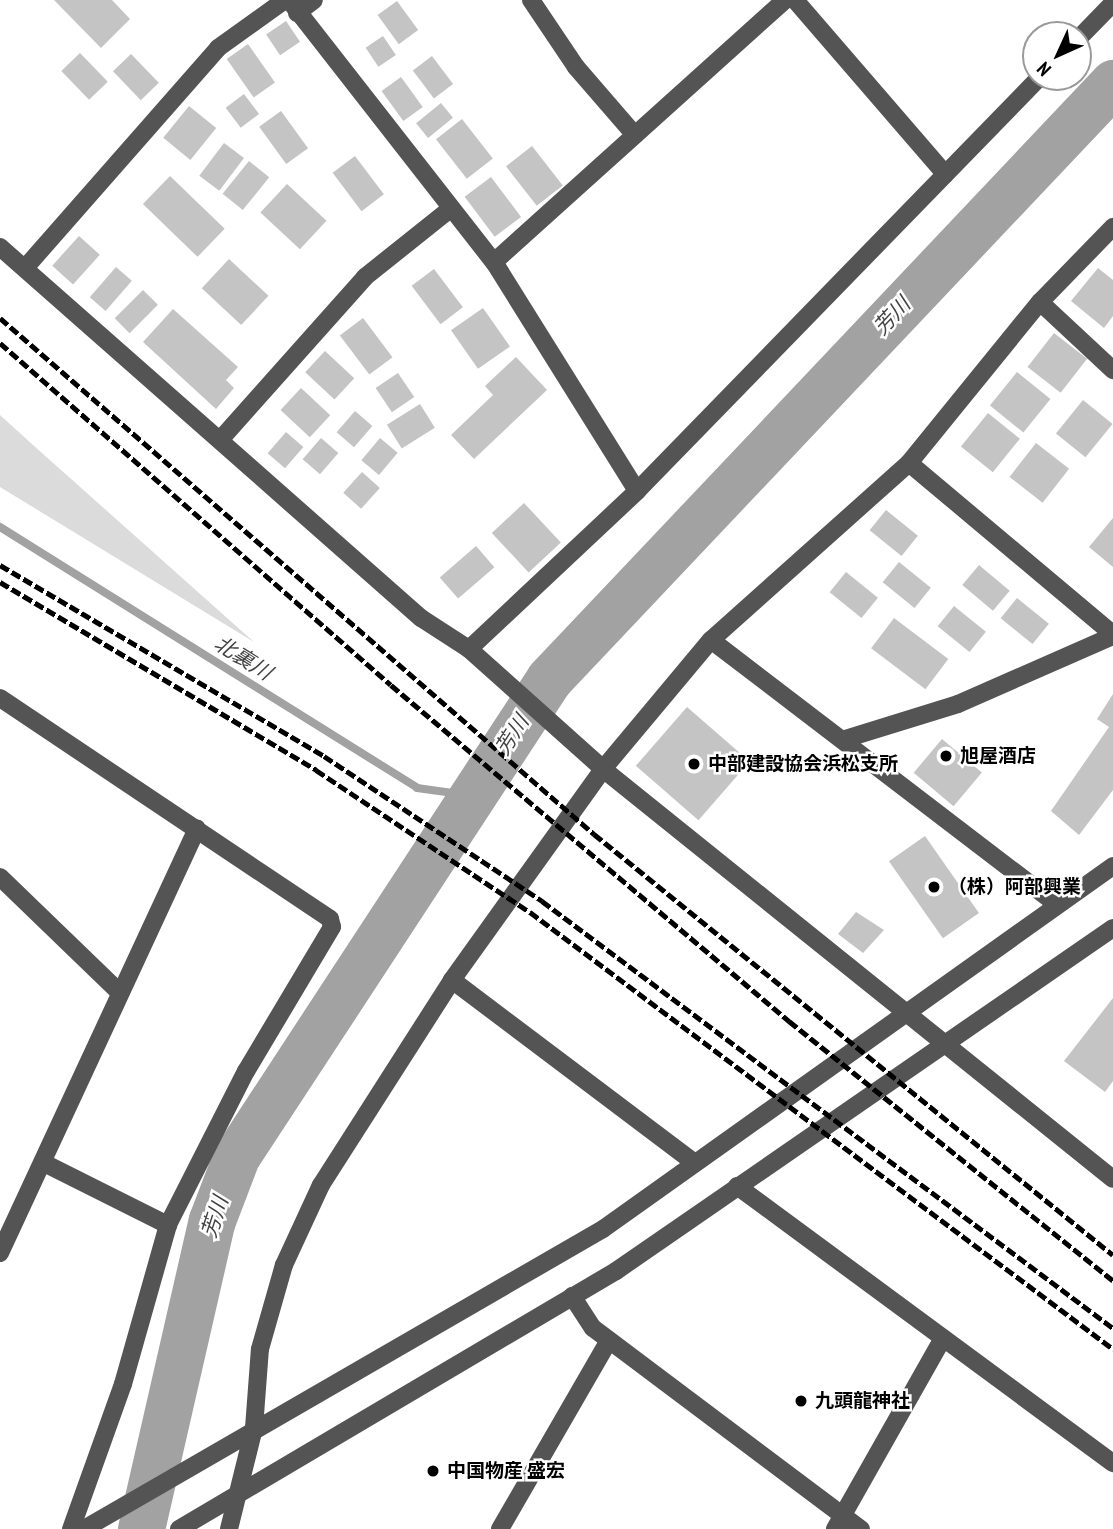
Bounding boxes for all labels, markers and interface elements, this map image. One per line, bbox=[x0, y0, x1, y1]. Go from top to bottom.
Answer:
north arrow bbox=[1022, 21, 1092, 91]
text: N bbox=[1031, 57, 1056, 82]
water label: 芳川 bbox=[868, 292, 916, 340]
water label: 北裏川 bbox=[210, 631, 276, 685]
water label: 芳川 bbox=[490, 711, 534, 759]
place label: 旭屋酒店 bbox=[960, 745, 1036, 767]
marker: 旭屋酒店 bbox=[938, 748, 954, 764]
place label: 中部建設協会浜松支所 bbox=[708, 753, 898, 775]
marker: 中部建設協会浜松支所 bbox=[686, 756, 702, 772]
place label: （株）阿部興業 bbox=[948, 876, 1081, 898]
marker: （株）阿部興業 bbox=[926, 879, 942, 895]
water label: 芳川 bbox=[197, 1193, 233, 1241]
place label: 九頭龍神社 bbox=[815, 1390, 910, 1412]
marker: 九頭龍神社 bbox=[793, 1393, 809, 1409]
place label: 中国物産 盛宏 bbox=[447, 1460, 565, 1482]
marker: 中国物産 盛宏 bbox=[425, 1463, 441, 1479]

